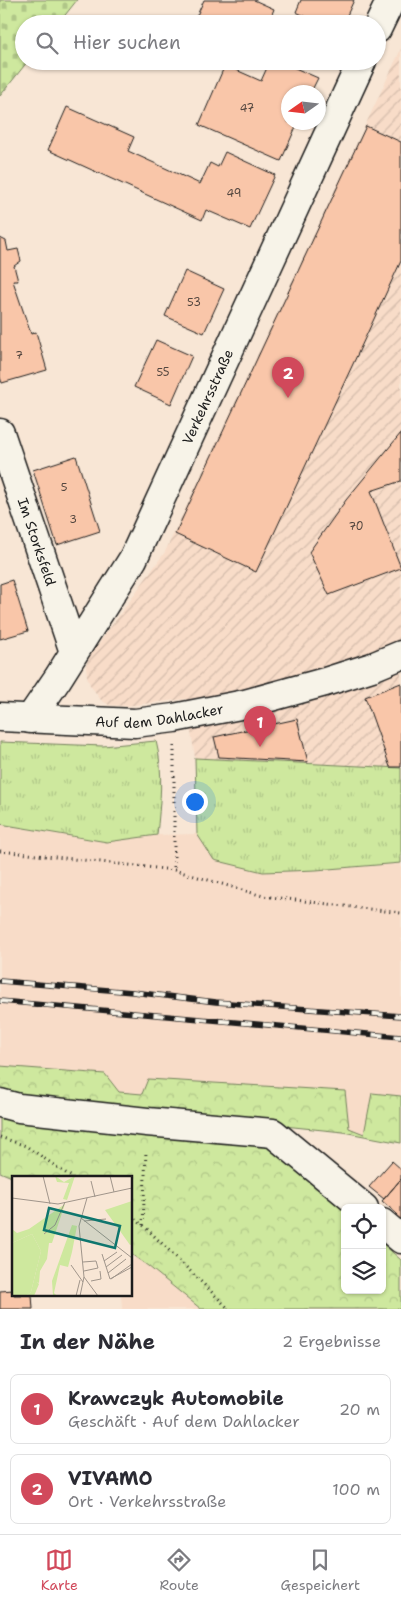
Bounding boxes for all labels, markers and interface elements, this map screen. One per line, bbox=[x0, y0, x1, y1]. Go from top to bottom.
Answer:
search box bbox=[15, 15, 386, 70]
icon: search bbox=[33, 29, 61, 57]
text: Hier suchen bbox=[73, 30, 181, 55]
north arrow bbox=[281, 85, 326, 130]
house number: 47 bbox=[240, 101, 255, 116]
house number: 49 bbox=[227, 186, 241, 201]
house number: 53 bbox=[187, 295, 201, 310]
street label: Verkehrsstraße bbox=[178, 346, 237, 447]
house number: 7 bbox=[15, 348, 23, 363]
pin: 2 bbox=[272, 357, 304, 398]
house number: 55 bbox=[156, 365, 170, 380]
house number: 5 bbox=[61, 480, 68, 495]
street label: Im Storksfeld bbox=[14, 496, 60, 588]
house number: 3 bbox=[69, 512, 77, 527]
house number: 70 bbox=[348, 519, 364, 534]
street label: Auf dem Dahlacker bbox=[95, 699, 225, 732]
pin: 1 bbox=[244, 706, 276, 747]
your location bbox=[182, 789, 208, 815]
inset map bbox=[12, 1176, 132, 1296]
map controls bbox=[341, 1204, 386, 1294]
button: locate bbox=[341, 1204, 386, 1249]
button: layers bbox=[341, 1249, 386, 1294]
text: In der Nähe bbox=[20, 1328, 155, 1356]
text: 2 Ergebnisse bbox=[282, 1331, 381, 1352]
text: Krawczyk Automobile bbox=[68, 1386, 284, 1411]
text: 1 bbox=[33, 1399, 41, 1420]
text: 20 m bbox=[339, 1399, 380, 1420]
text: Geschäft · Auf dem Dahlacker bbox=[68, 1411, 300, 1432]
text: VIVAMO bbox=[68, 1466, 153, 1491]
text: 2 bbox=[31, 1479, 43, 1500]
text: 100 m bbox=[332, 1479, 380, 1500]
text: Ort · Verkehrsstraße bbox=[68, 1491, 226, 1512]
tab: Karte bbox=[41, 1546, 78, 1594]
tab: Route bbox=[159, 1546, 199, 1594]
tab: Gespeichert bbox=[280, 1546, 360, 1594]

